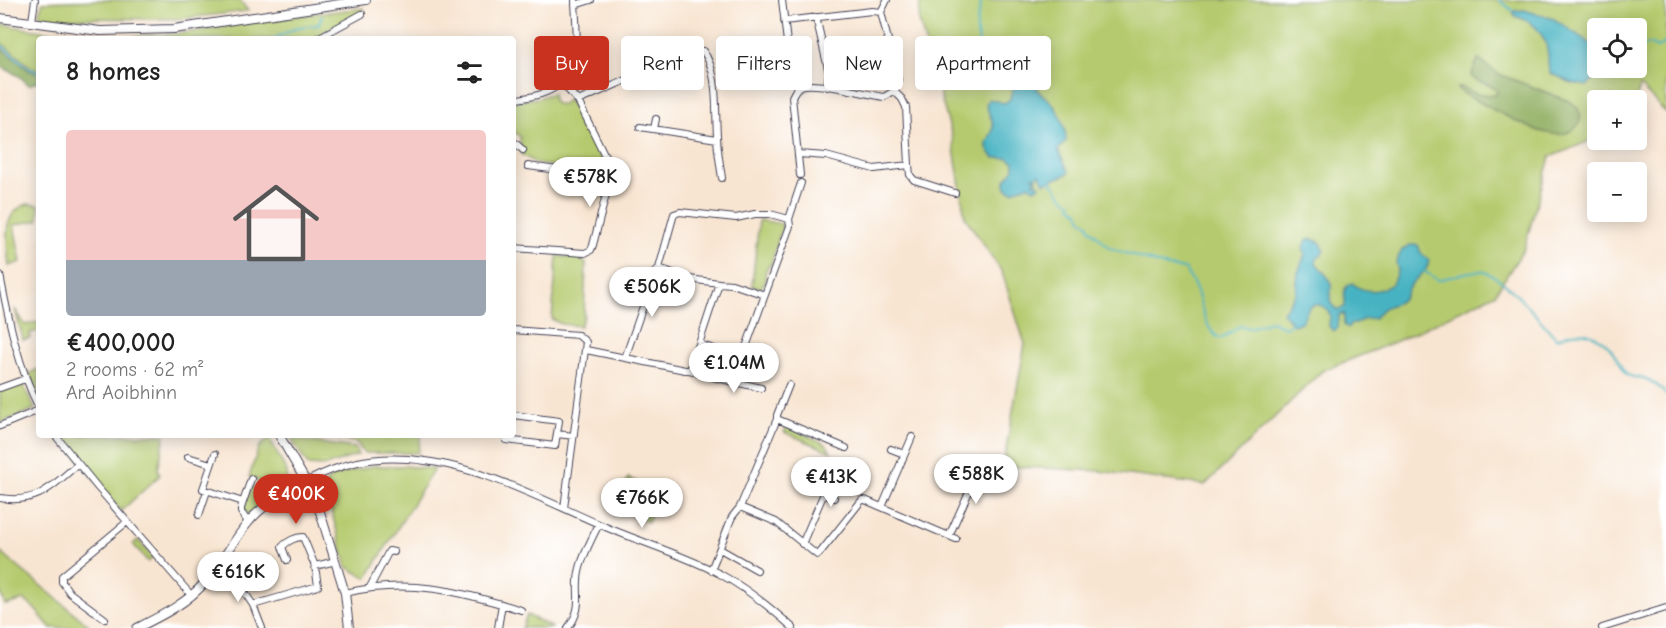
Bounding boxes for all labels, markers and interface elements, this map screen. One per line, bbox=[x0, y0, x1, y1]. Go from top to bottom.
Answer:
map controls bbox=[1587, 18, 1647, 222]
button: locate bbox=[1587, 18, 1647, 78]
chip: Buy bbox=[534, 36, 609, 90]
chip: Rent bbox=[621, 36, 704, 90]
chip: Filters bbox=[716, 36, 812, 90]
chip: New bbox=[824, 36, 903, 90]
chip: Apartment bbox=[915, 36, 1051, 90]
icon: filters bbox=[453, 56, 486, 89]
text: 8 homes bbox=[66, 57, 160, 87]
button: + bbox=[1587, 90, 1647, 150]
pin: €578K bbox=[548, 157, 632, 208]
button: − bbox=[1587, 162, 1647, 222]
text: €578K bbox=[563, 165, 617, 188]
icon: home bbox=[222, 169, 330, 277]
pin: €506K bbox=[610, 267, 694, 318]
text: €506K bbox=[623, 275, 681, 298]
text: €400,000 bbox=[66, 328, 175, 358]
pin: €1.04M bbox=[685, 343, 783, 394]
text: €1.04M bbox=[703, 351, 765, 374]
text: 2 rooms · 62 m² bbox=[66, 358, 203, 381]
text: Ard Aoibhinn bbox=[66, 381, 177, 404]
pin: €588K bbox=[934, 454, 1018, 505]
pin: €413K bbox=[789, 457, 873, 508]
text: €588K bbox=[948, 462, 1004, 485]
text: €413K bbox=[805, 465, 857, 488]
pin: €400K bbox=[254, 474, 338, 525]
pin: €766K bbox=[600, 478, 684, 529]
text: €400K bbox=[267, 482, 325, 505]
text: €766K bbox=[615, 486, 669, 509]
pin: €616K bbox=[196, 552, 280, 603]
text: €616K bbox=[211, 560, 265, 583]

